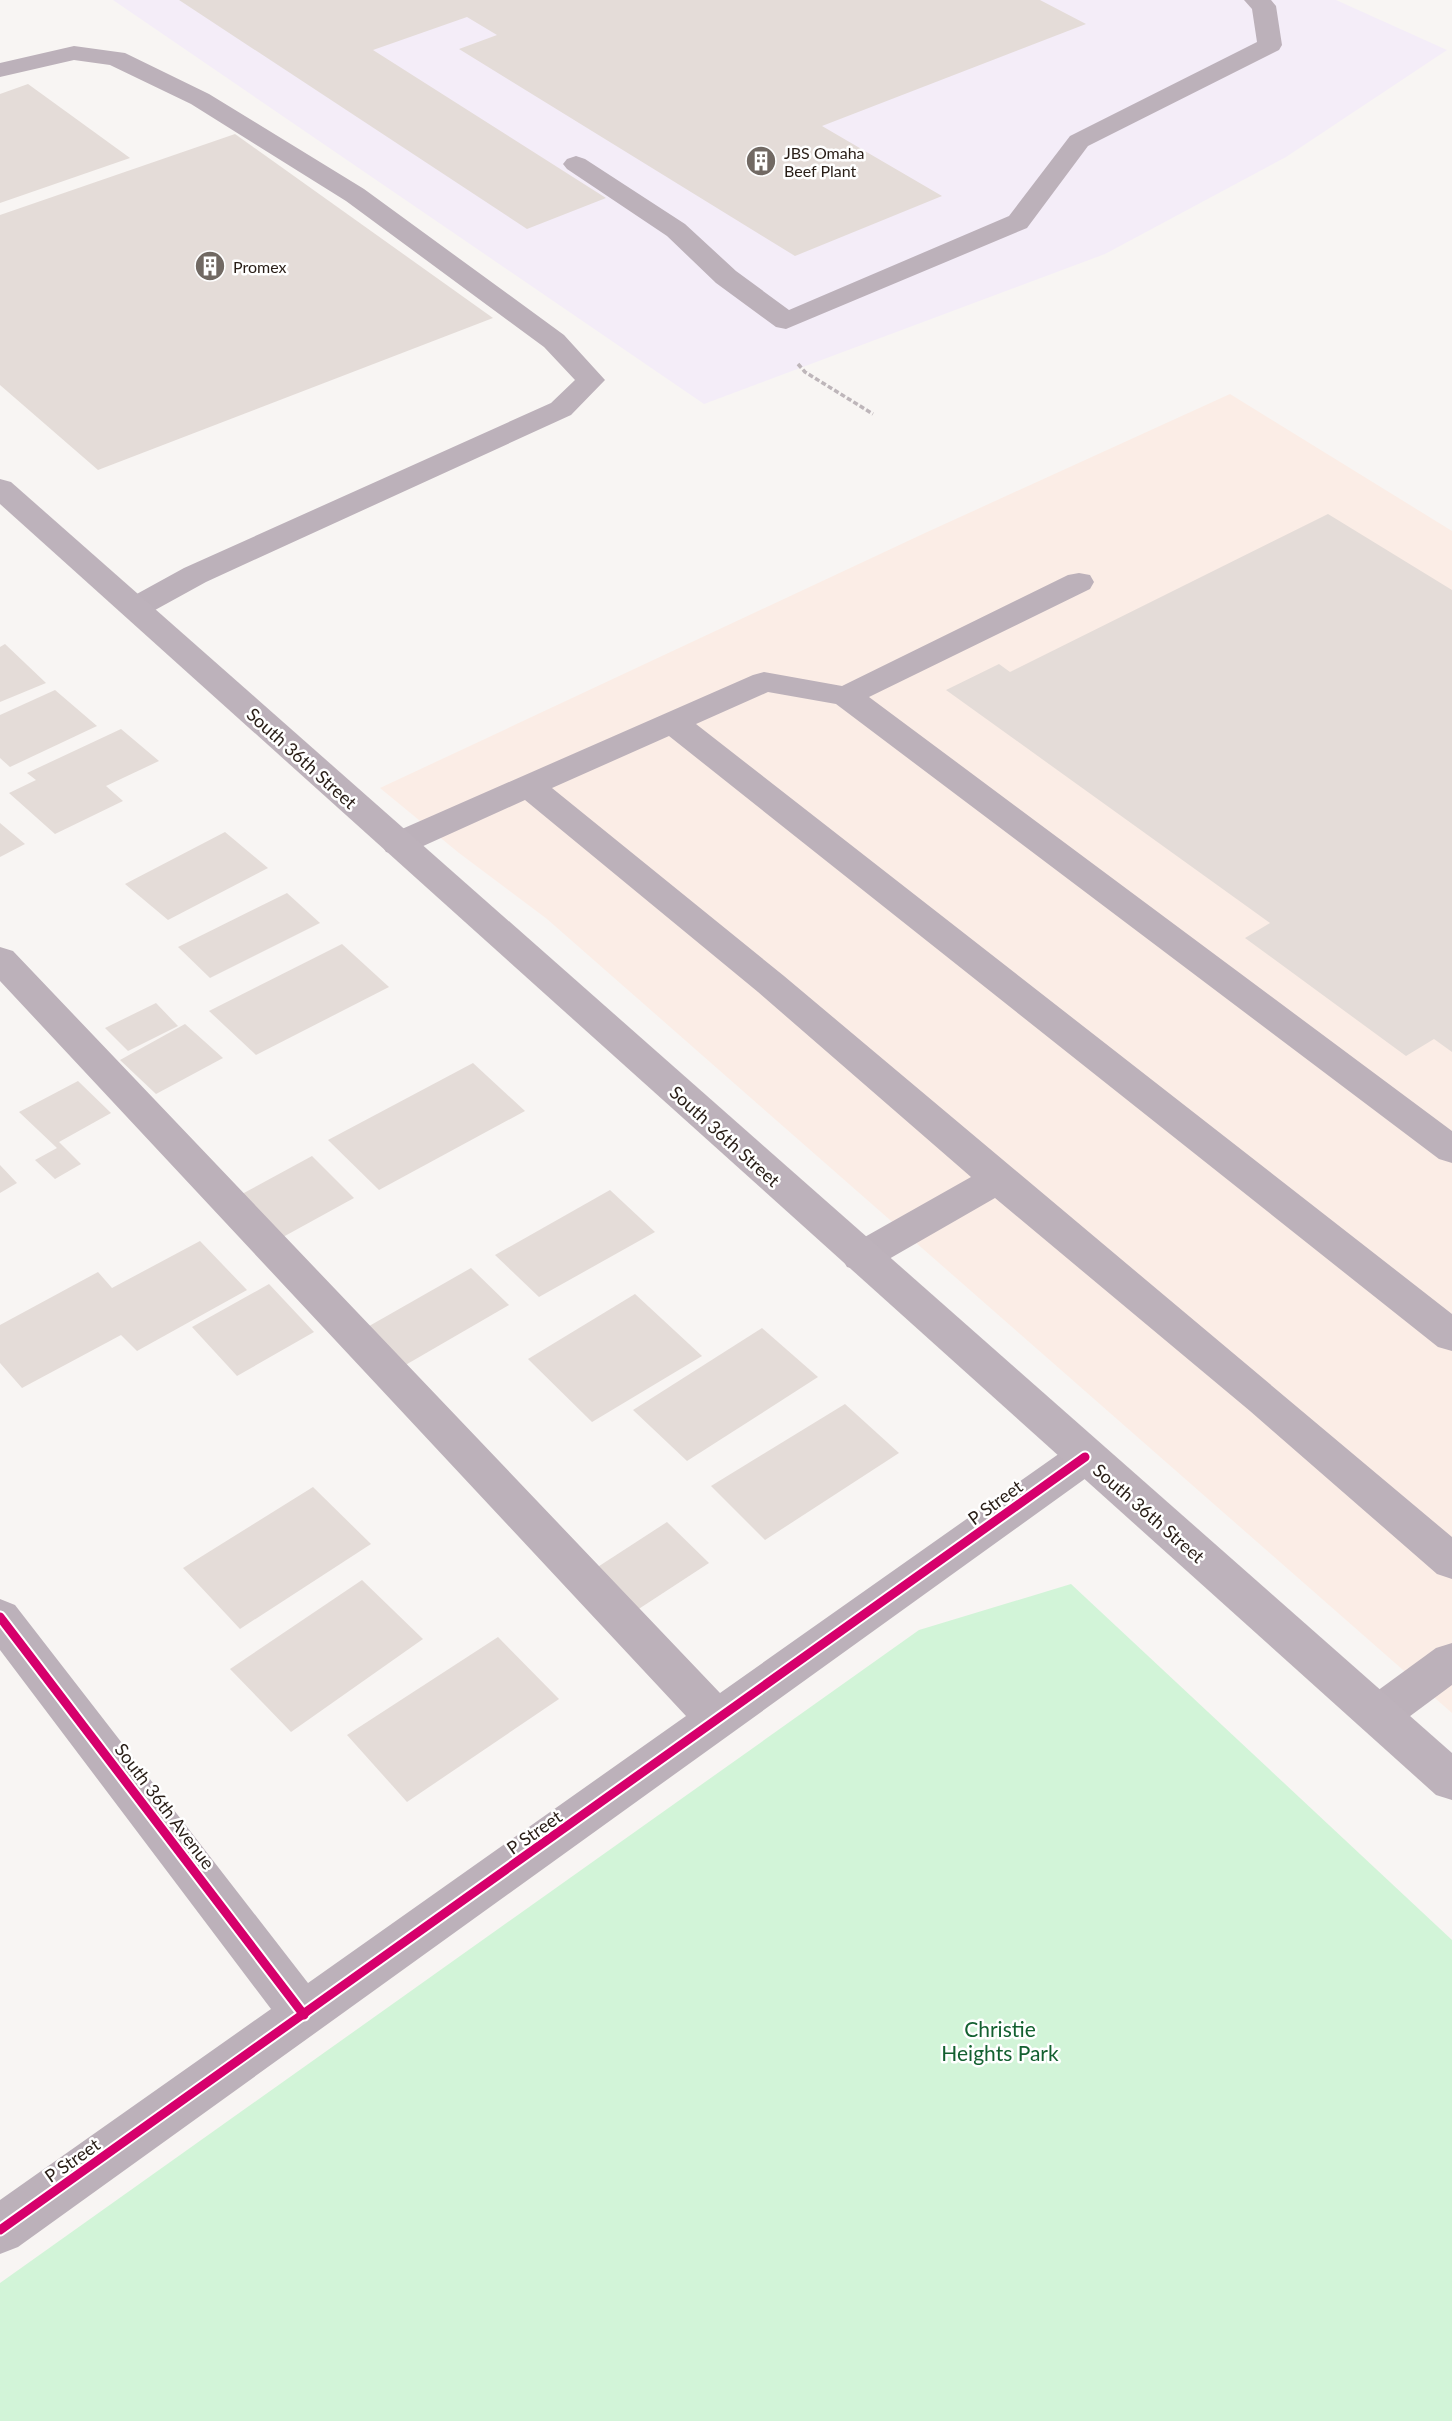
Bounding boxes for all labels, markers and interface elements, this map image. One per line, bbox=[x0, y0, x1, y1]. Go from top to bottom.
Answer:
place label: JBS Omaha Beef Plant bbox=[784, 143, 865, 180]
building icon: JBS Omaha Beef Plant bbox=[744, 144, 778, 178]
building icon: Promex bbox=[193, 249, 227, 283]
place label: Promex bbox=[233, 257, 287, 276]
street label: South 36th Street bbox=[242, 703, 362, 814]
street label: South 36th Street bbox=[665, 1081, 785, 1192]
street label: South 36th Street bbox=[1089, 1459, 1210, 1568]
street label: P Street bbox=[963, 1474, 1027, 1529]
street label: South 36th Avenue bbox=[110, 1739, 220, 1873]
street label: P Street bbox=[502, 1805, 566, 1859]
park label: Christie Heights Park bbox=[941, 2016, 1059, 2065]
street label: P Street bbox=[40, 2133, 104, 2187]

